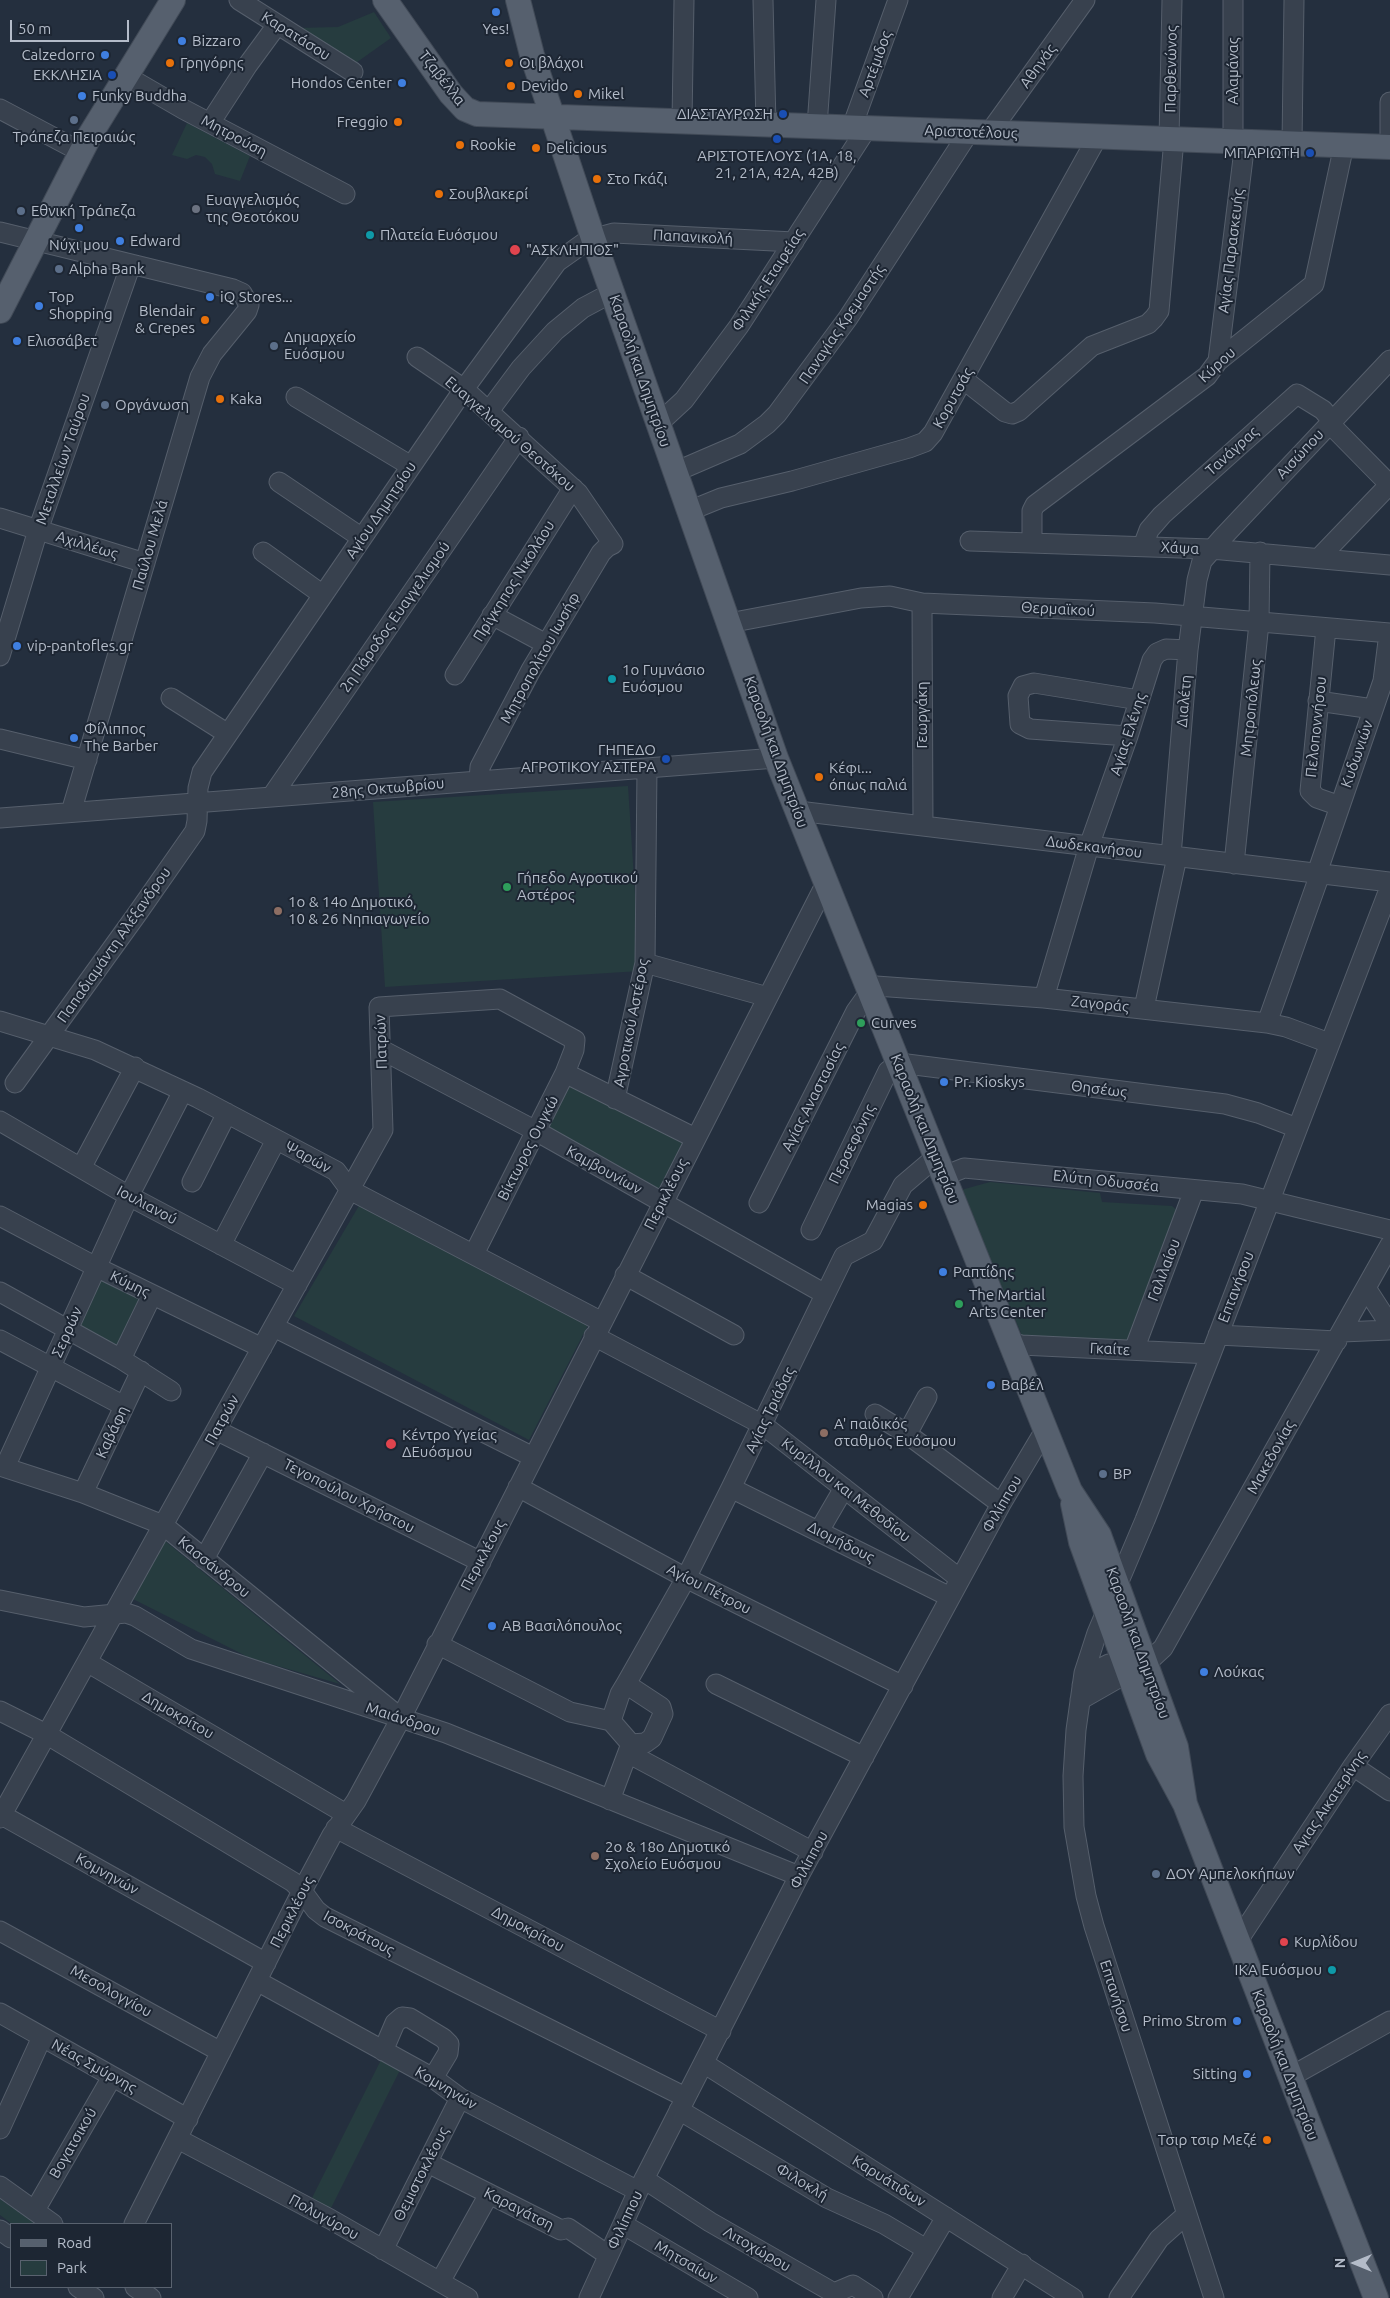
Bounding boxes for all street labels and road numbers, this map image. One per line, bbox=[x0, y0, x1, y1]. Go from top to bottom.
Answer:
street label: Καρατάσου bbox=[258, 8, 334, 64]
street label: Παρθενώνος bbox=[1161, 25, 1181, 113]
street label: Αρτέμιδος bbox=[855, 28, 895, 100]
street label: Αλαμάνας bbox=[1224, 37, 1242, 105]
street label: Αθηνάς bbox=[1016, 40, 1060, 92]
street label: Τζαβέλλα bbox=[415, 47, 469, 109]
street label: Μητρούση bbox=[198, 111, 270, 161]
street label: Αριστοτέλους bbox=[924, 121, 1018, 143]
street label: Αγίας Παρασκευής bbox=[1214, 188, 1248, 314]
street label: Φιλικής Εταιρείας bbox=[728, 225, 808, 335]
street label: Παπανικολή bbox=[652, 226, 734, 248]
street label: Παναγίας Κρεμαστής bbox=[795, 261, 889, 387]
street label: Καραολή και Δημητρίου bbox=[605, 293, 675, 449]
street label: Κύρου bbox=[1195, 343, 1239, 387]
street label: Κορυτσάς bbox=[929, 365, 977, 431]
street label: Ευαγγελισμού Θεοτόκου bbox=[441, 373, 579, 495]
street label: Μεταλλείων Ταύρου bbox=[32, 391, 94, 527]
street label: Τανάγρας bbox=[1202, 423, 1262, 479]
street label: Αισώπου bbox=[1273, 425, 1327, 483]
street label: Αγίου Δημητρίου bbox=[342, 458, 420, 562]
street label: Παύλου Μελά bbox=[128, 498, 172, 592]
street label: Πρίγκηπος Νικολάου bbox=[469, 517, 559, 645]
street label: Αχιλλέως bbox=[54, 527, 120, 563]
street label: 2η Πάροδος Ευαγγελισμού bbox=[336, 538, 454, 696]
street label: Χάψα bbox=[1160, 538, 1200, 558]
street label: Μητροπολίτου Ιωσήφ bbox=[496, 589, 584, 727]
street label: Θερμαϊκού bbox=[1020, 598, 1096, 620]
street label: Μητροπόλεως bbox=[1237, 659, 1265, 757]
street label: Καραολή και Δημητρίου bbox=[740, 674, 812, 830]
street label: Διαλέτη bbox=[1173, 674, 1195, 728]
street label: Πελοποννήσου bbox=[1302, 676, 1330, 778]
street label: Γεωργάκη bbox=[913, 681, 931, 749]
street label: Αγίας Ελένης bbox=[1106, 690, 1150, 778]
street label: Κυδωνιών bbox=[1337, 718, 1377, 790]
street label: 28ης Οκτωβρίου bbox=[331, 774, 445, 802]
street label: Δωδεκανήσου bbox=[1045, 832, 1143, 862]
street label: Παπαδιαμάντη Αλέξανδρου bbox=[53, 864, 175, 1026]
street label: Αγροτικού Αστέρος bbox=[610, 957, 652, 1089]
street label: Ζαγοράς bbox=[1070, 992, 1130, 1016]
street label: Πατρών bbox=[371, 1014, 391, 1070]
street label: Αγίας Αναστασίας bbox=[778, 1040, 848, 1154]
street label: Καραολή και Δημητρίου bbox=[887, 1052, 963, 1206]
street label: Θησέως bbox=[1070, 1077, 1128, 1101]
street label: Βίκτωρος Ουγκώ bbox=[494, 1092, 562, 1204]
street label: Περσεφόνης bbox=[825, 1101, 879, 1187]
street label: Ψαρών bbox=[282, 1137, 334, 1177]
street label: Καμβουνίων bbox=[563, 1142, 645, 1198]
street label: Περικλέους bbox=[640, 1155, 692, 1233]
street label: Ελύτη Οδυσσέα bbox=[1052, 1166, 1160, 1196]
street label: Ιουλιανού bbox=[114, 1182, 180, 1228]
street label: Γαλιλαίου bbox=[1144, 1236, 1184, 1304]
street label: Επτανήσου bbox=[1214, 1249, 1258, 1325]
street label: Κύμης bbox=[107, 1267, 153, 1301]
street label: Σερρών bbox=[48, 1304, 86, 1360]
street label: Γκαίτε bbox=[1089, 1339, 1131, 1359]
street label: Αγίας Τριάδας bbox=[741, 1364, 799, 1456]
street label: Πατρών bbox=[201, 1392, 243, 1448]
street label: Καβάφη bbox=[92, 1403, 132, 1461]
street label: Μακεδονίας bbox=[1243, 1417, 1299, 1497]
street label: Κυρίλλου και Μεθοδίου bbox=[778, 1434, 914, 1546]
street label: Τεγοπούλου Χρήστου bbox=[280, 1455, 418, 1537]
street label: Φιλίππου bbox=[978, 1472, 1026, 1536]
street label: Περικλέους bbox=[457, 1516, 509, 1594]
street label: Διομήδους bbox=[805, 1518, 877, 1566]
street label: Κασσάνδρου bbox=[174, 1532, 254, 1602]
street label: Αγίου Πέτρου bbox=[664, 1560, 754, 1618]
street label: Καραολή και Δημητρίου bbox=[1102, 1565, 1174, 1721]
street label: Δημοκρίτου bbox=[139, 1687, 217, 1743]
street label: Μαιάνδρου bbox=[364, 1699, 442, 1739]
street label: Αγιας Αικατερίνης bbox=[1288, 1747, 1370, 1857]
street label: Φιλίππου bbox=[786, 1828, 832, 1892]
street label: Κομνηνών bbox=[72, 1849, 142, 1899]
street label: Περικλέους bbox=[266, 1873, 318, 1951]
street label: Δημοκρίτου bbox=[489, 1902, 567, 1956]
street label: Ισοκράτους bbox=[320, 1907, 398, 1959]
street label: Επτανήσου bbox=[1096, 1958, 1136, 2034]
street label: Μεσολογγίου bbox=[67, 1961, 155, 2021]
street label: Καραολή και Δημητρίου bbox=[1248, 1987, 1322, 2143]
street label: Νέας Σμύρνης bbox=[48, 2035, 140, 2097]
street label: Κομνηνών bbox=[412, 2063, 480, 2113]
street label: Βογατσικού bbox=[46, 2104, 100, 2182]
street label: Θεμιστοκλέους bbox=[389, 2124, 453, 2224]
street label: Καρυάτιδων bbox=[849, 2151, 929, 2211]
street label: Φιλοκλή bbox=[773, 2159, 831, 2205]
street label: Καραγάτση bbox=[481, 2184, 557, 2234]
street label: Φιλίππου bbox=[604, 2188, 646, 2252]
street label: Πολυγύρου bbox=[286, 2190, 362, 2244]
street label: Λιτοχώρου bbox=[720, 2223, 794, 2275]
street label: Μητσαίων bbox=[651, 2237, 721, 2287]

